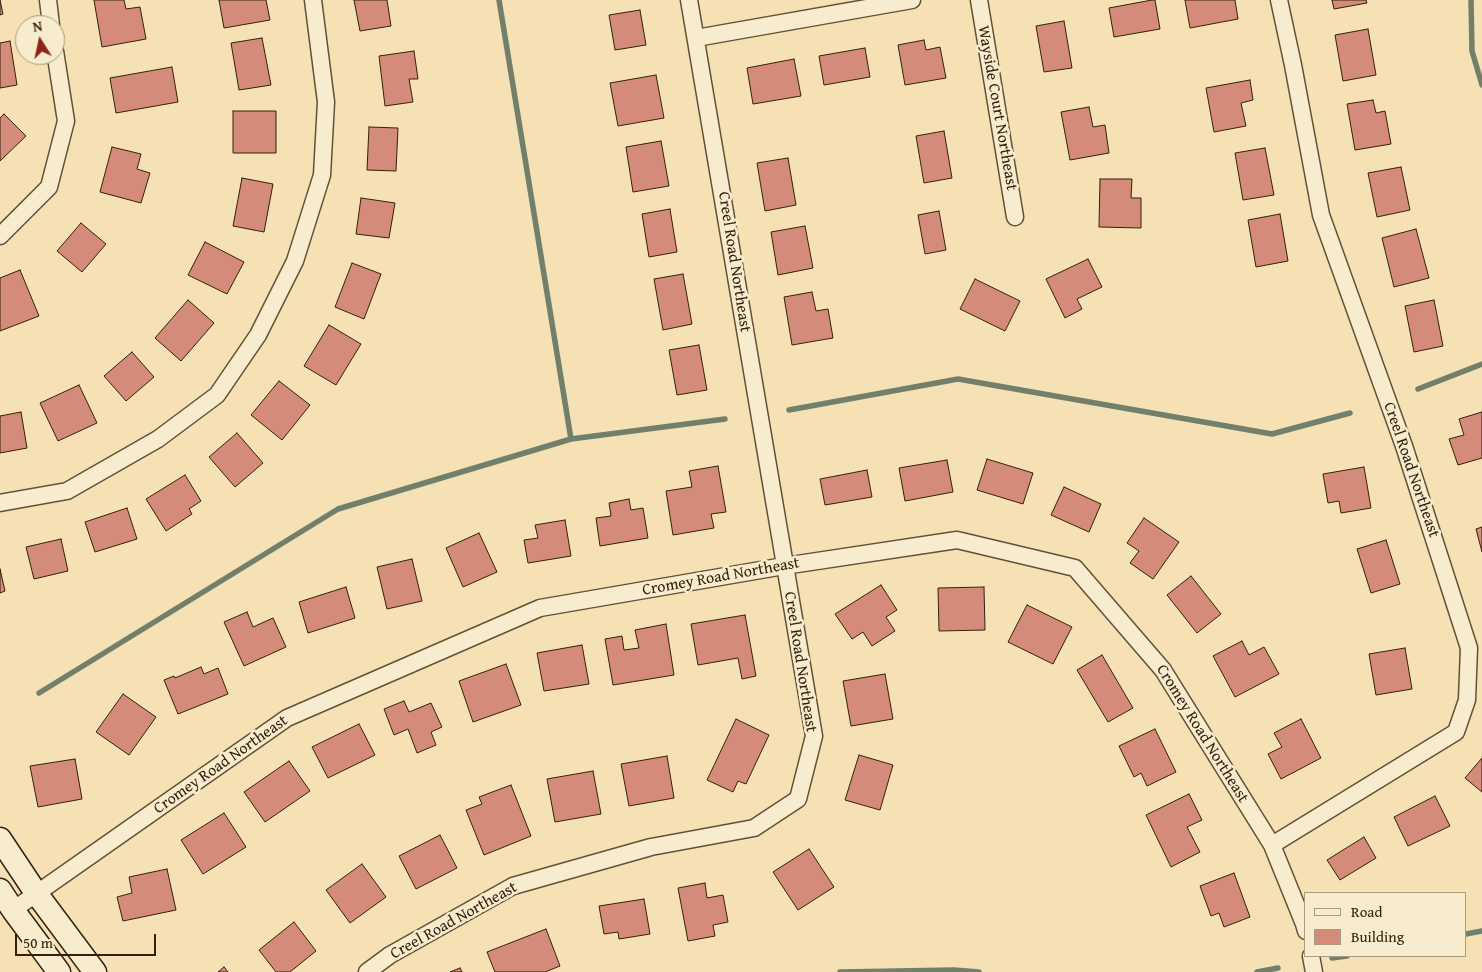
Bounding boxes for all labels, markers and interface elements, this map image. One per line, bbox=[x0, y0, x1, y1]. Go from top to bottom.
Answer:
north arrow bbox=[15, 15, 65, 65]
text: N bbox=[31, 16, 44, 37]
street label: Wayside Court Northeast bbox=[973, 24, 1021, 192]
street label: Creel Road Northeast bbox=[713, 190, 755, 334]
street label: Creel Road Northeast bbox=[1379, 400, 1443, 540]
street label: Cromey Road Northeast bbox=[641, 554, 801, 600]
street label: Creel Road Northeast bbox=[779, 590, 821, 734]
street label: Cromey Road Northeast bbox=[1152, 661, 1252, 807]
street label: Cromey Road Northeast bbox=[150, 711, 292, 819]
street label: Creel Road Northeast bbox=[387, 878, 521, 964]
legend bbox=[1304, 892, 1467, 957]
text: Road bbox=[1351, 901, 1382, 922]
scale bar bbox=[18, 924, 159, 956]
text: Building bbox=[1351, 926, 1404, 947]
text: 50 m bbox=[23, 932, 53, 953]

